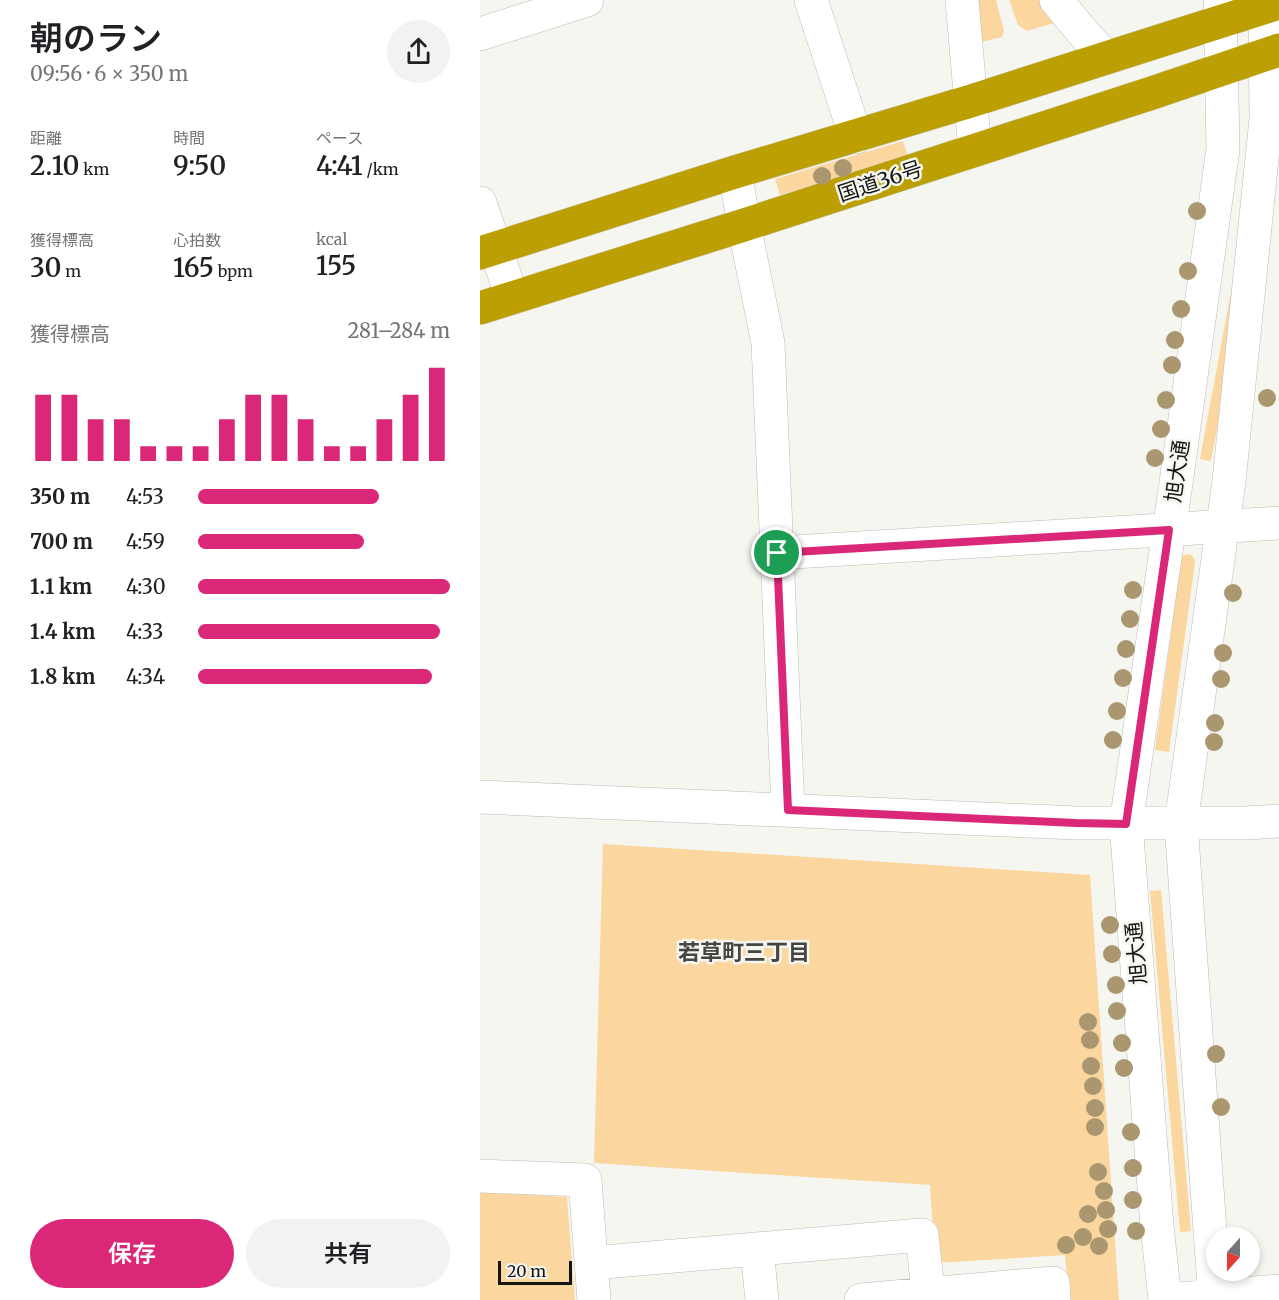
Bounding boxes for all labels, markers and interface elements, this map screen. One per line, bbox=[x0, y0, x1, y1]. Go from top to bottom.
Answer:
text: 朝のラン bbox=[30, 18, 162, 59]
button: share bbox=[387, 20, 450, 83]
text: 09:56 · 6 × 350 m bbox=[30, 61, 188, 86]
text: 距離 bbox=[30, 128, 62, 148]
text: 時間 bbox=[173, 128, 205, 148]
text: ペース bbox=[316, 128, 363, 148]
text: 2.10 bbox=[30, 149, 80, 182]
text: 9:50 bbox=[173, 149, 226, 182]
text: 4:41 bbox=[316, 149, 363, 182]
street label: 国道36号 bbox=[834, 155, 926, 207]
text: km bbox=[80, 159, 109, 179]
text: /km bbox=[363, 159, 399, 179]
text: kcal bbox=[316, 229, 347, 249]
text: 獲得標高 bbox=[30, 230, 94, 250]
text: 心拍数 bbox=[173, 230, 221, 250]
text: 155 bbox=[316, 249, 356, 282]
text: 30 bbox=[30, 251, 62, 284]
text: 165 bbox=[173, 251, 214, 284]
text: m bbox=[62, 261, 81, 281]
text: bpm bbox=[214, 261, 253, 281]
text: 281–284 m bbox=[347, 318, 450, 343]
text: 獲得標高 bbox=[30, 321, 110, 346]
street label: 旭大通 bbox=[1159, 438, 1195, 504]
text: 350 m bbox=[30, 484, 90, 509]
text: 4:53 bbox=[126, 484, 164, 509]
pin bbox=[751, 527, 802, 578]
text: 700 m bbox=[30, 529, 93, 554]
text: 4:59 bbox=[126, 529, 165, 554]
icon: arrive bbox=[760, 536, 793, 569]
text: 1.1 km bbox=[30, 574, 92, 599]
text: 4:30 bbox=[126, 574, 166, 599]
text: 1.4 km bbox=[30, 619, 95, 644]
text: 4:33 bbox=[126, 619, 164, 644]
text: 1.8 km bbox=[30, 664, 95, 689]
text: 4:34 bbox=[126, 664, 165, 689]
street label: 旭大通 bbox=[1120, 920, 1152, 986]
district label: 若草町三丁目 bbox=[678, 938, 810, 966]
button: 保存 bbox=[30, 1219, 234, 1288]
button: 共有 bbox=[246, 1219, 450, 1288]
north arrow bbox=[1206, 1227, 1260, 1281]
map controls bbox=[1206, 1227, 1260, 1281]
scale bar bbox=[498, 1258, 572, 1286]
text: 20 m bbox=[507, 1261, 546, 1281]

